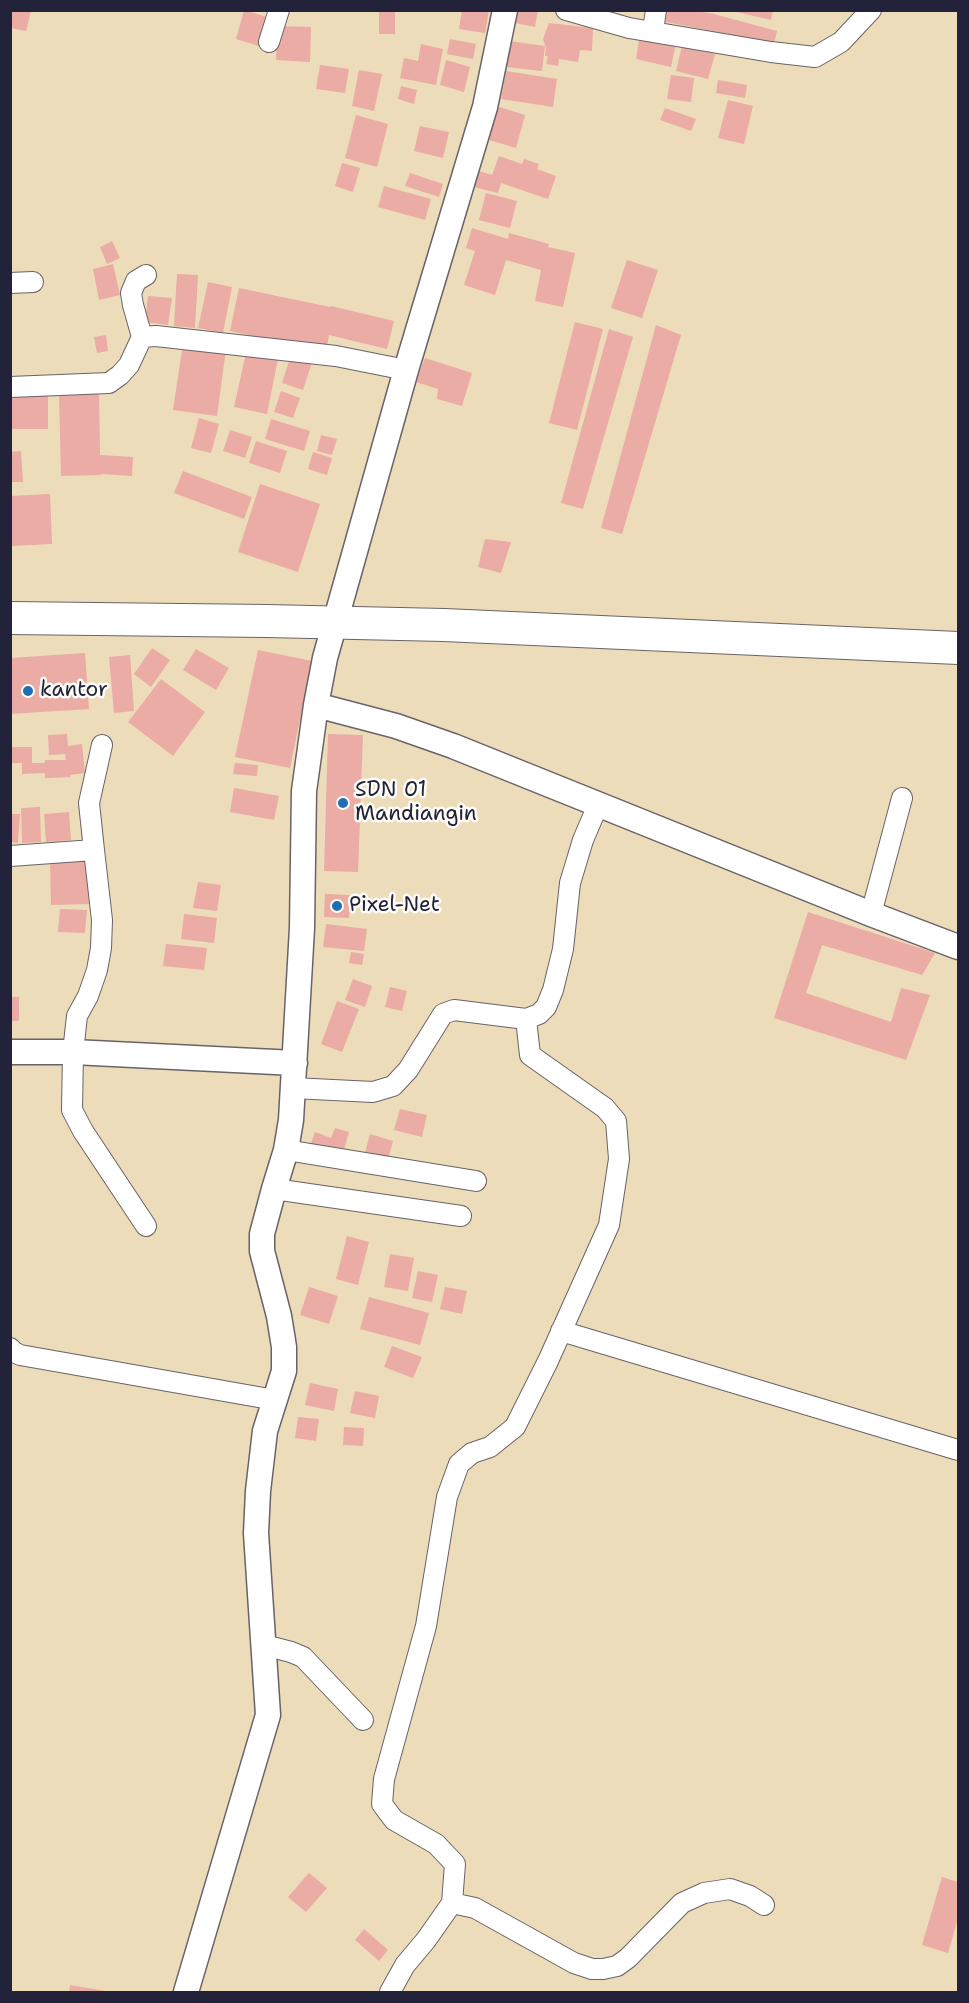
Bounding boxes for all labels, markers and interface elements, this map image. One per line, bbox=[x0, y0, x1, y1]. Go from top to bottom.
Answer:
place label: kantor bbox=[40, 678, 108, 704]
marker: kantor bbox=[21, 684, 35, 698]
place label: SDN 01 Mandiangin bbox=[355, 778, 477, 828]
marker: SDN 01 Mandiangin bbox=[336, 796, 350, 810]
place label: Pixel-Net bbox=[349, 893, 440, 919]
marker: Pixel-Net bbox=[330, 899, 344, 913]

